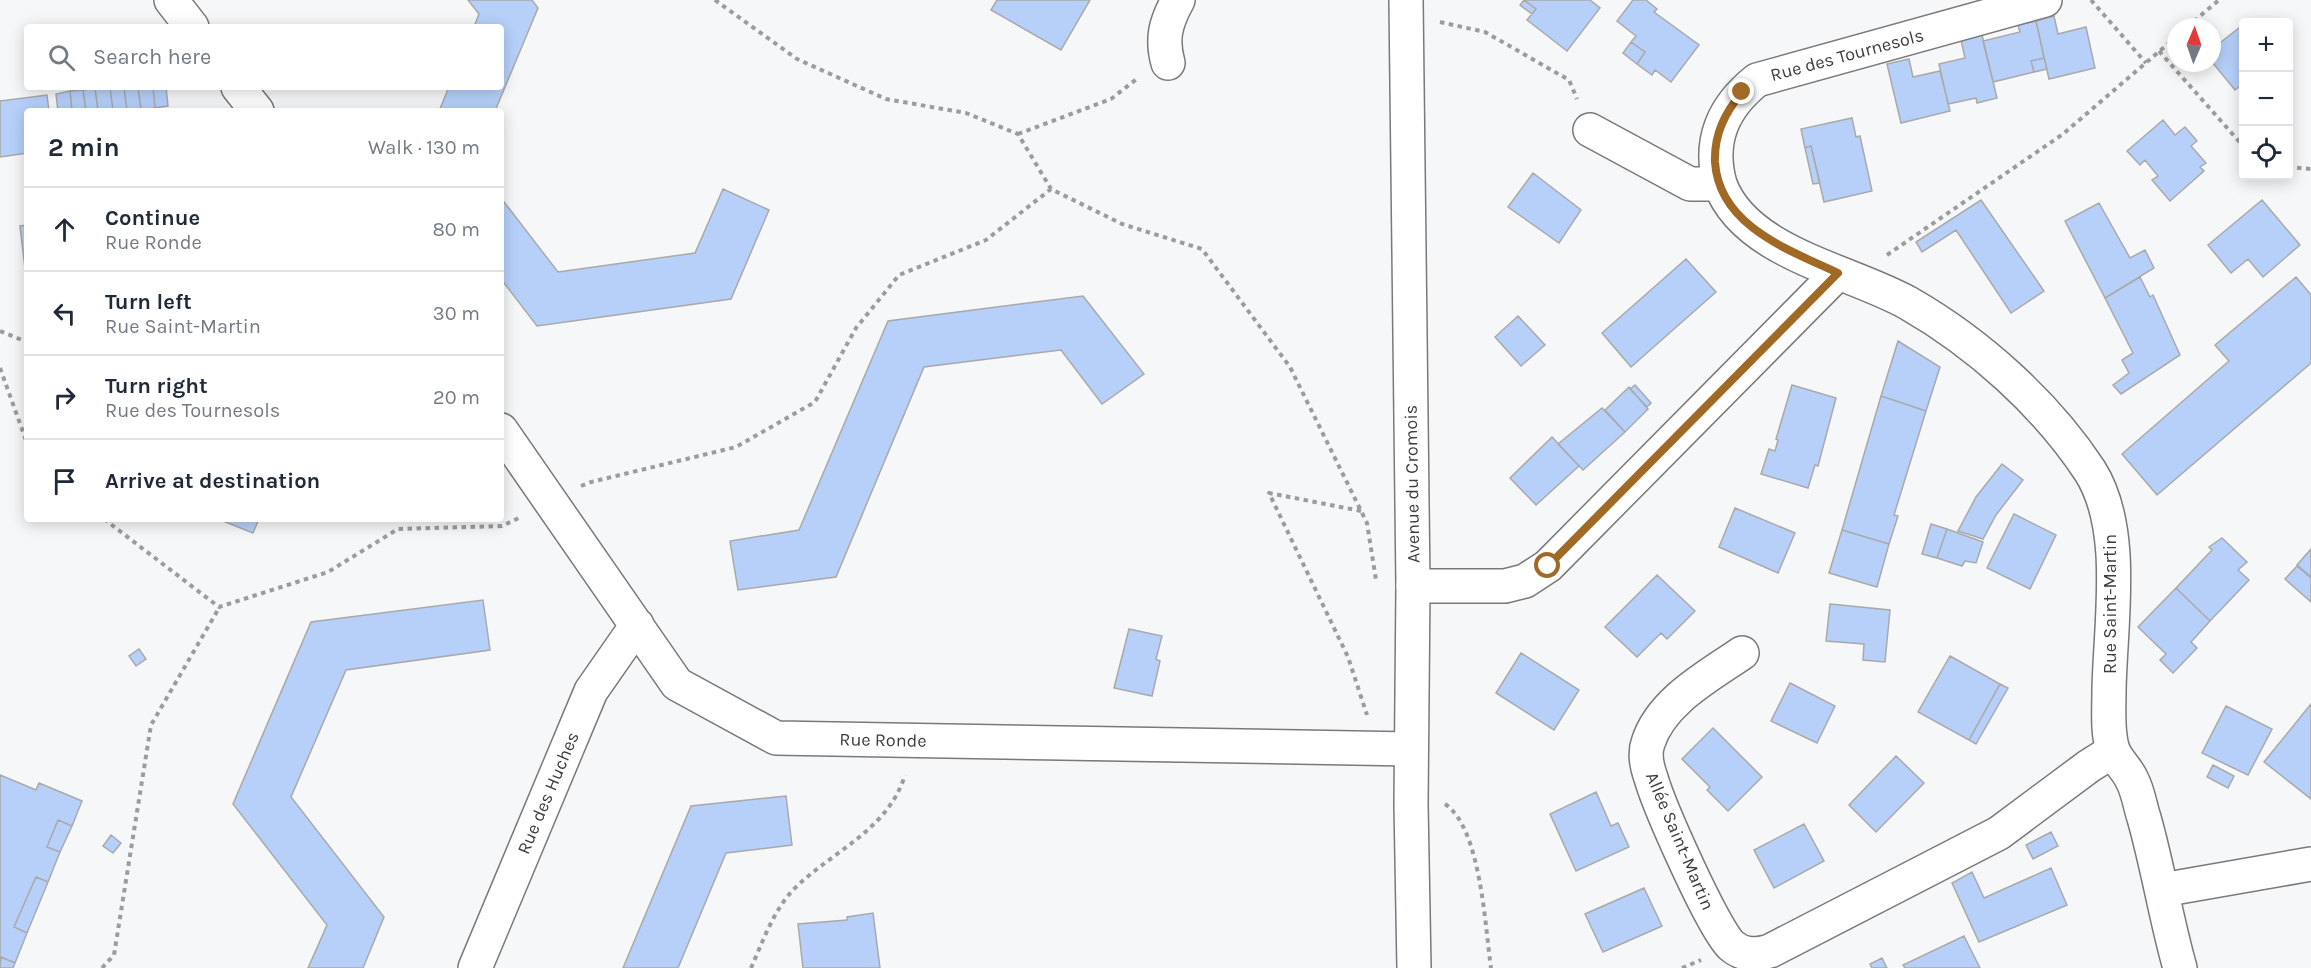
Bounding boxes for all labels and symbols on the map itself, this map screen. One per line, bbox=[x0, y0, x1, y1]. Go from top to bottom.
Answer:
north arrow bbox=[2167, 18, 2221, 72]
street label: Rue des Tournesols bbox=[1768, 24, 1926, 86]
route end bbox=[1728, 78, 1754, 104]
street label: Avenue du Cromois bbox=[1400, 405, 1424, 563]
street label: Rue Saint-Martin bbox=[2099, 534, 2121, 674]
route start bbox=[1534, 552, 1560, 578]
street label: Rue des Huches bbox=[512, 728, 584, 858]
street label: Rue Ronde bbox=[839, 728, 927, 752]
street label: Allée Saint-Martin bbox=[1641, 769, 1719, 913]

